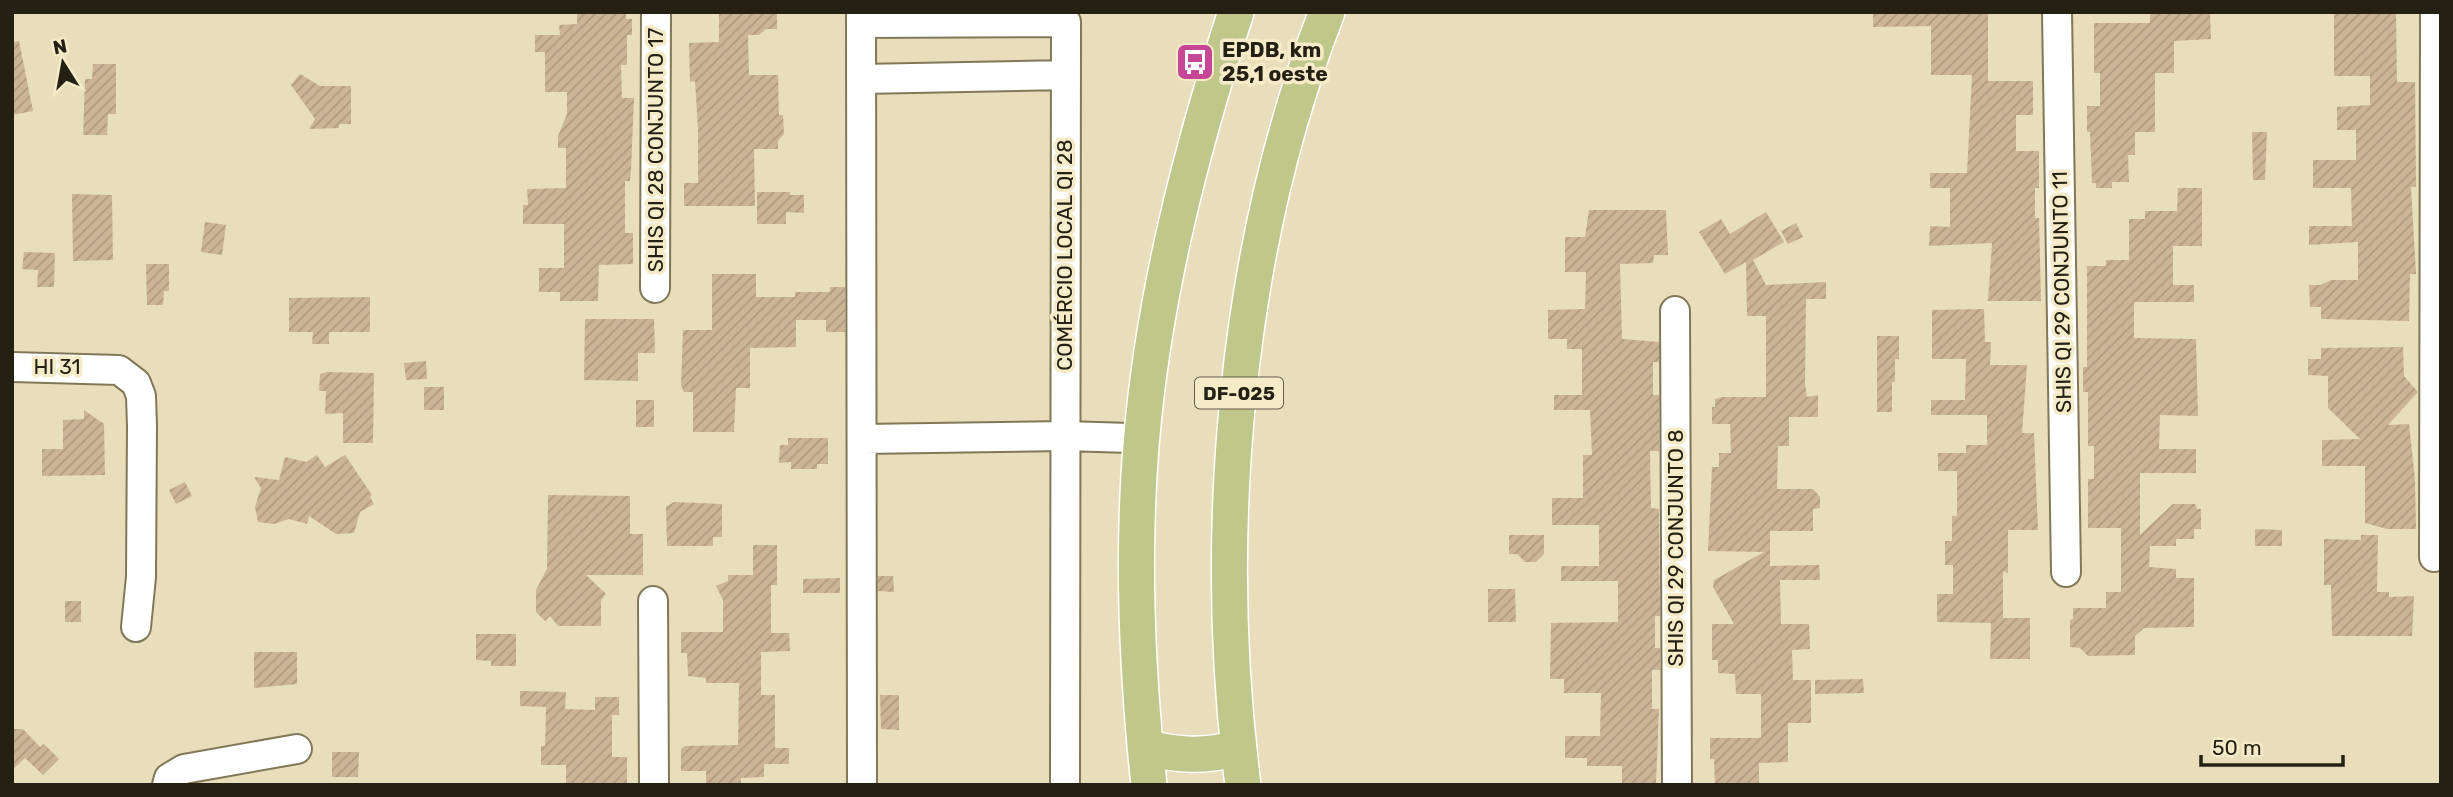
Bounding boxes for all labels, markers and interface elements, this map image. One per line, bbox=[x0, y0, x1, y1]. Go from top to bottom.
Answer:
north arrow bbox=[28, 28, 98, 98]
street label: SHIS QI 28 CONJUNTO 17 bbox=[643, 28, 668, 272]
text: N bbox=[51, 34, 69, 59]
place label: EPDB, km 25,1 oeste bbox=[1222, 37, 1328, 86]
bus stop icon: EPDB, km 25,1 oeste bbox=[1174, 41, 1216, 83]
street label: COMÉRCIO LOCAL QI 28 bbox=[1052, 139, 1077, 371]
street label: SHIS QI 29 CONJUNTO 11 bbox=[2047, 171, 2076, 413]
street label: HI 31 bbox=[33, 354, 81, 379]
road number: DF-025 bbox=[1195, 378, 1283, 408]
street label: SHIS QI 29 CONJUNTO 8 bbox=[1663, 429, 1688, 667]
scale bar bbox=[2201, 724, 2343, 768]
text: 50 m bbox=[2212, 735, 2262, 760]

